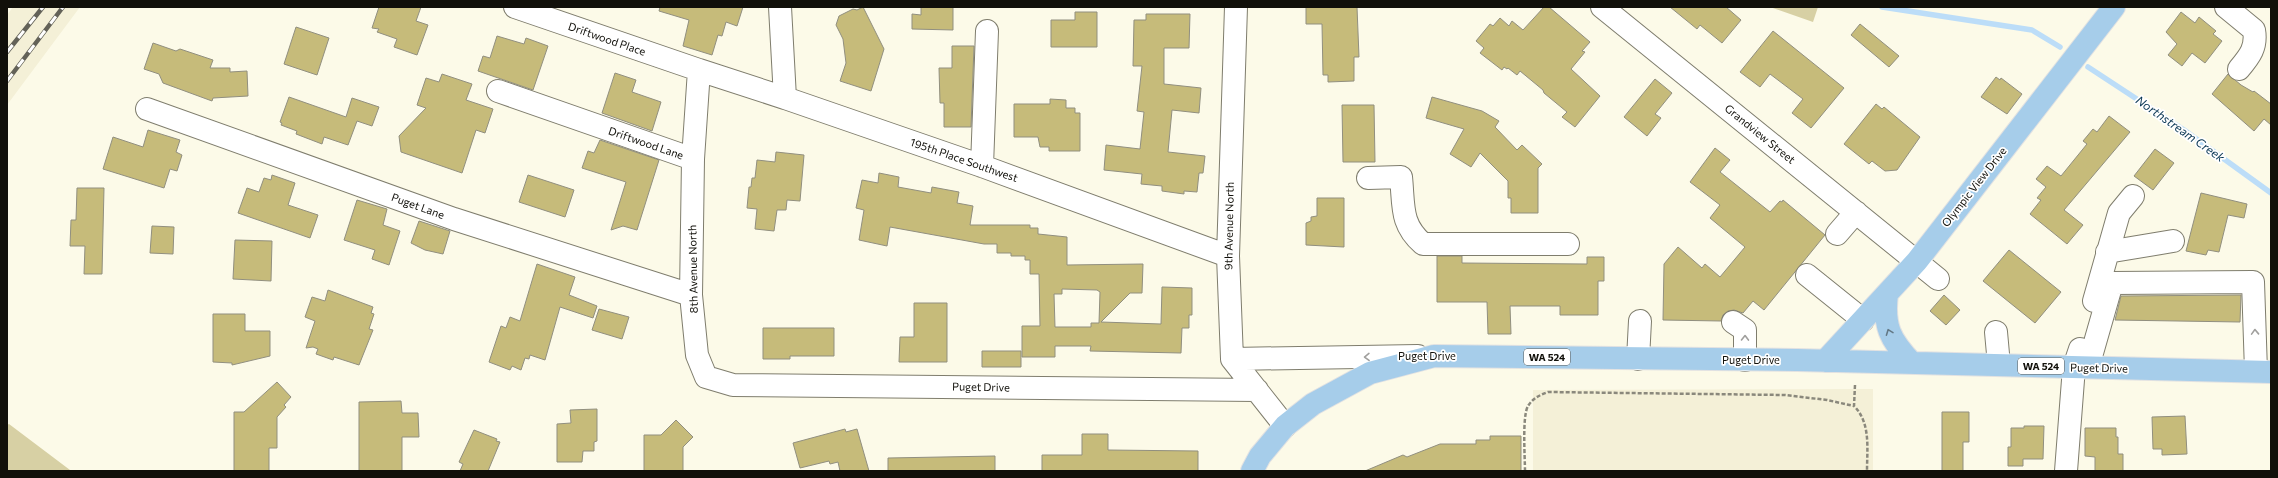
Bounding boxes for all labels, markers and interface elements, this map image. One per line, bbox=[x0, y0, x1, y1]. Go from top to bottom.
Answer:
street label: Driftwood Place bbox=[567, 19, 648, 58]
water label: Northstream Creek bbox=[2134, 92, 2228, 164]
street label: Grandview Street bbox=[1722, 101, 1799, 166]
street label: Driftwood Lane bbox=[607, 124, 686, 162]
street label: 195th Place Southwest bbox=[909, 135, 1020, 184]
street label: Olympic View Drive bbox=[1938, 144, 2009, 229]
street label: 9th Avenue North bbox=[1221, 182, 1236, 270]
street label: Puget Lane bbox=[390, 190, 447, 221]
street label: 8th Avenue North bbox=[685, 225, 700, 313]
one-way arrow bbox=[1886, 328, 1894, 335]
one-way arrow bbox=[2250, 329, 2259, 335]
one-way arrow bbox=[1741, 335, 1749, 341]
street label: Puget Drive bbox=[1398, 349, 1456, 362]
road number: WA 524 bbox=[1524, 349, 1570, 365]
one-way arrow bbox=[1364, 353, 1370, 361]
street label: Puget Drive bbox=[1722, 353, 1780, 366]
road number: WA 524 bbox=[2018, 358, 2064, 374]
street label: Puget Drive bbox=[2070, 360, 2128, 375]
street label: Puget Drive bbox=[952, 379, 1010, 394]

